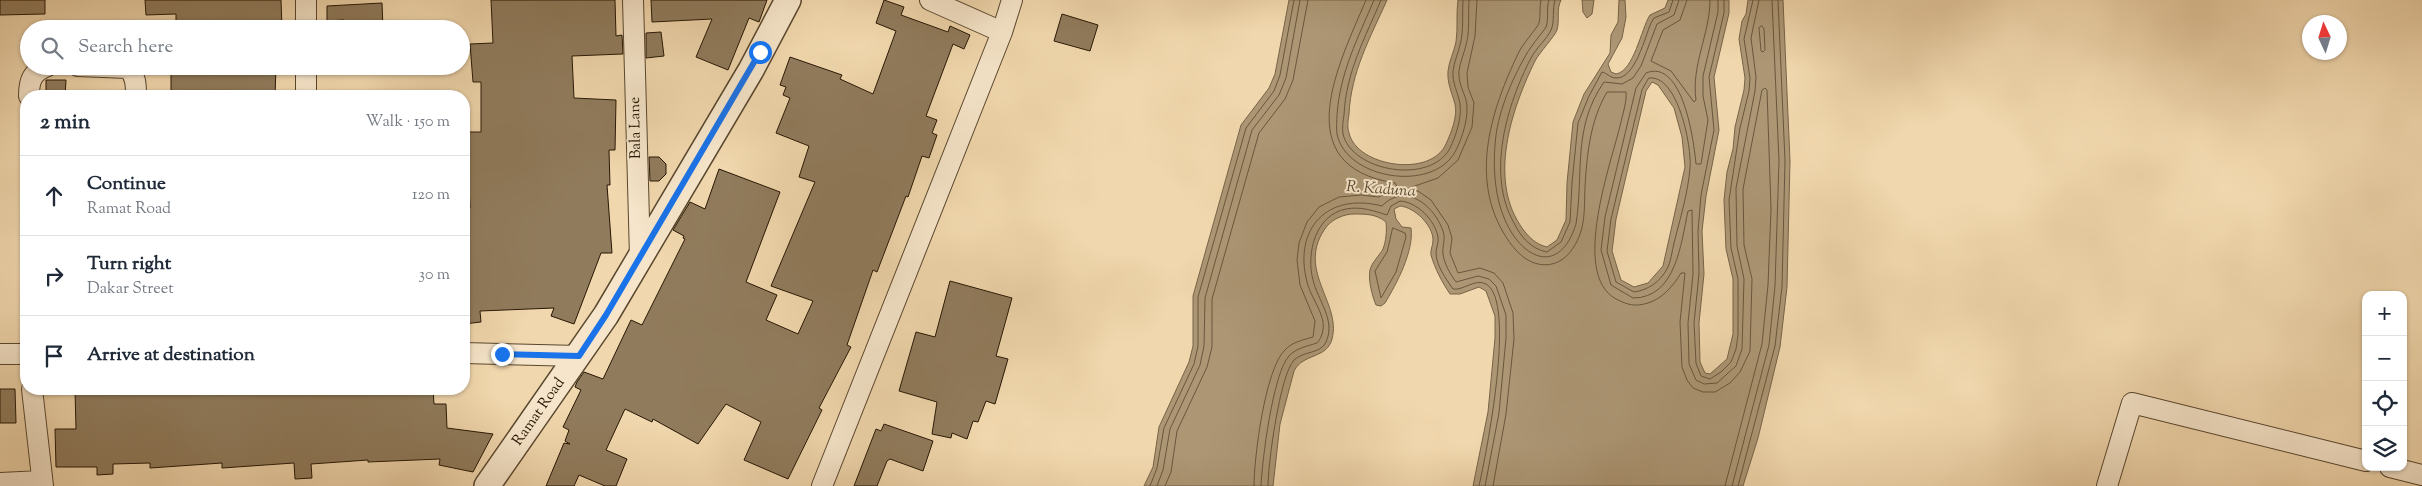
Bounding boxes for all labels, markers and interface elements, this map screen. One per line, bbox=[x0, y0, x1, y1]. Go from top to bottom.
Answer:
north arrow bbox=[2302, 15, 2347, 60]
search box bbox=[20, 20, 470, 75]
icon: search bbox=[38, 34, 66, 62]
text: Search here bbox=[78, 34, 173, 61]
route start bbox=[749, 41, 772, 64]
street label: Bala Lane bbox=[625, 97, 647, 159]
text: 2 min bbox=[40, 108, 90, 138]
text: Walk · 150 m bbox=[366, 111, 450, 134]
text: Continue bbox=[87, 171, 166, 198]
water label: R. Kaduna bbox=[1346, 176, 1416, 204]
icon: ahead bbox=[40, 182, 68, 210]
text: 120 m bbox=[412, 184, 450, 207]
text: Ramat Road bbox=[87, 198, 171, 221]
text: Turn right bbox=[87, 251, 171, 278]
icon: right bbox=[40, 262, 68, 290]
text: 30 m bbox=[419, 264, 450, 287]
text: Dakar Street bbox=[87, 278, 174, 301]
map controls bbox=[2362, 291, 2407, 471]
button: + bbox=[2362, 291, 2407, 336]
button: − bbox=[2362, 336, 2407, 381]
icon: arrive bbox=[40, 342, 68, 370]
text: Arrive at destination bbox=[87, 342, 255, 369]
route end bbox=[491, 343, 514, 366]
street label: Ramat Road bbox=[508, 373, 571, 450]
button: locate bbox=[2362, 381, 2407, 426]
button: layers bbox=[2362, 426, 2407, 471]

